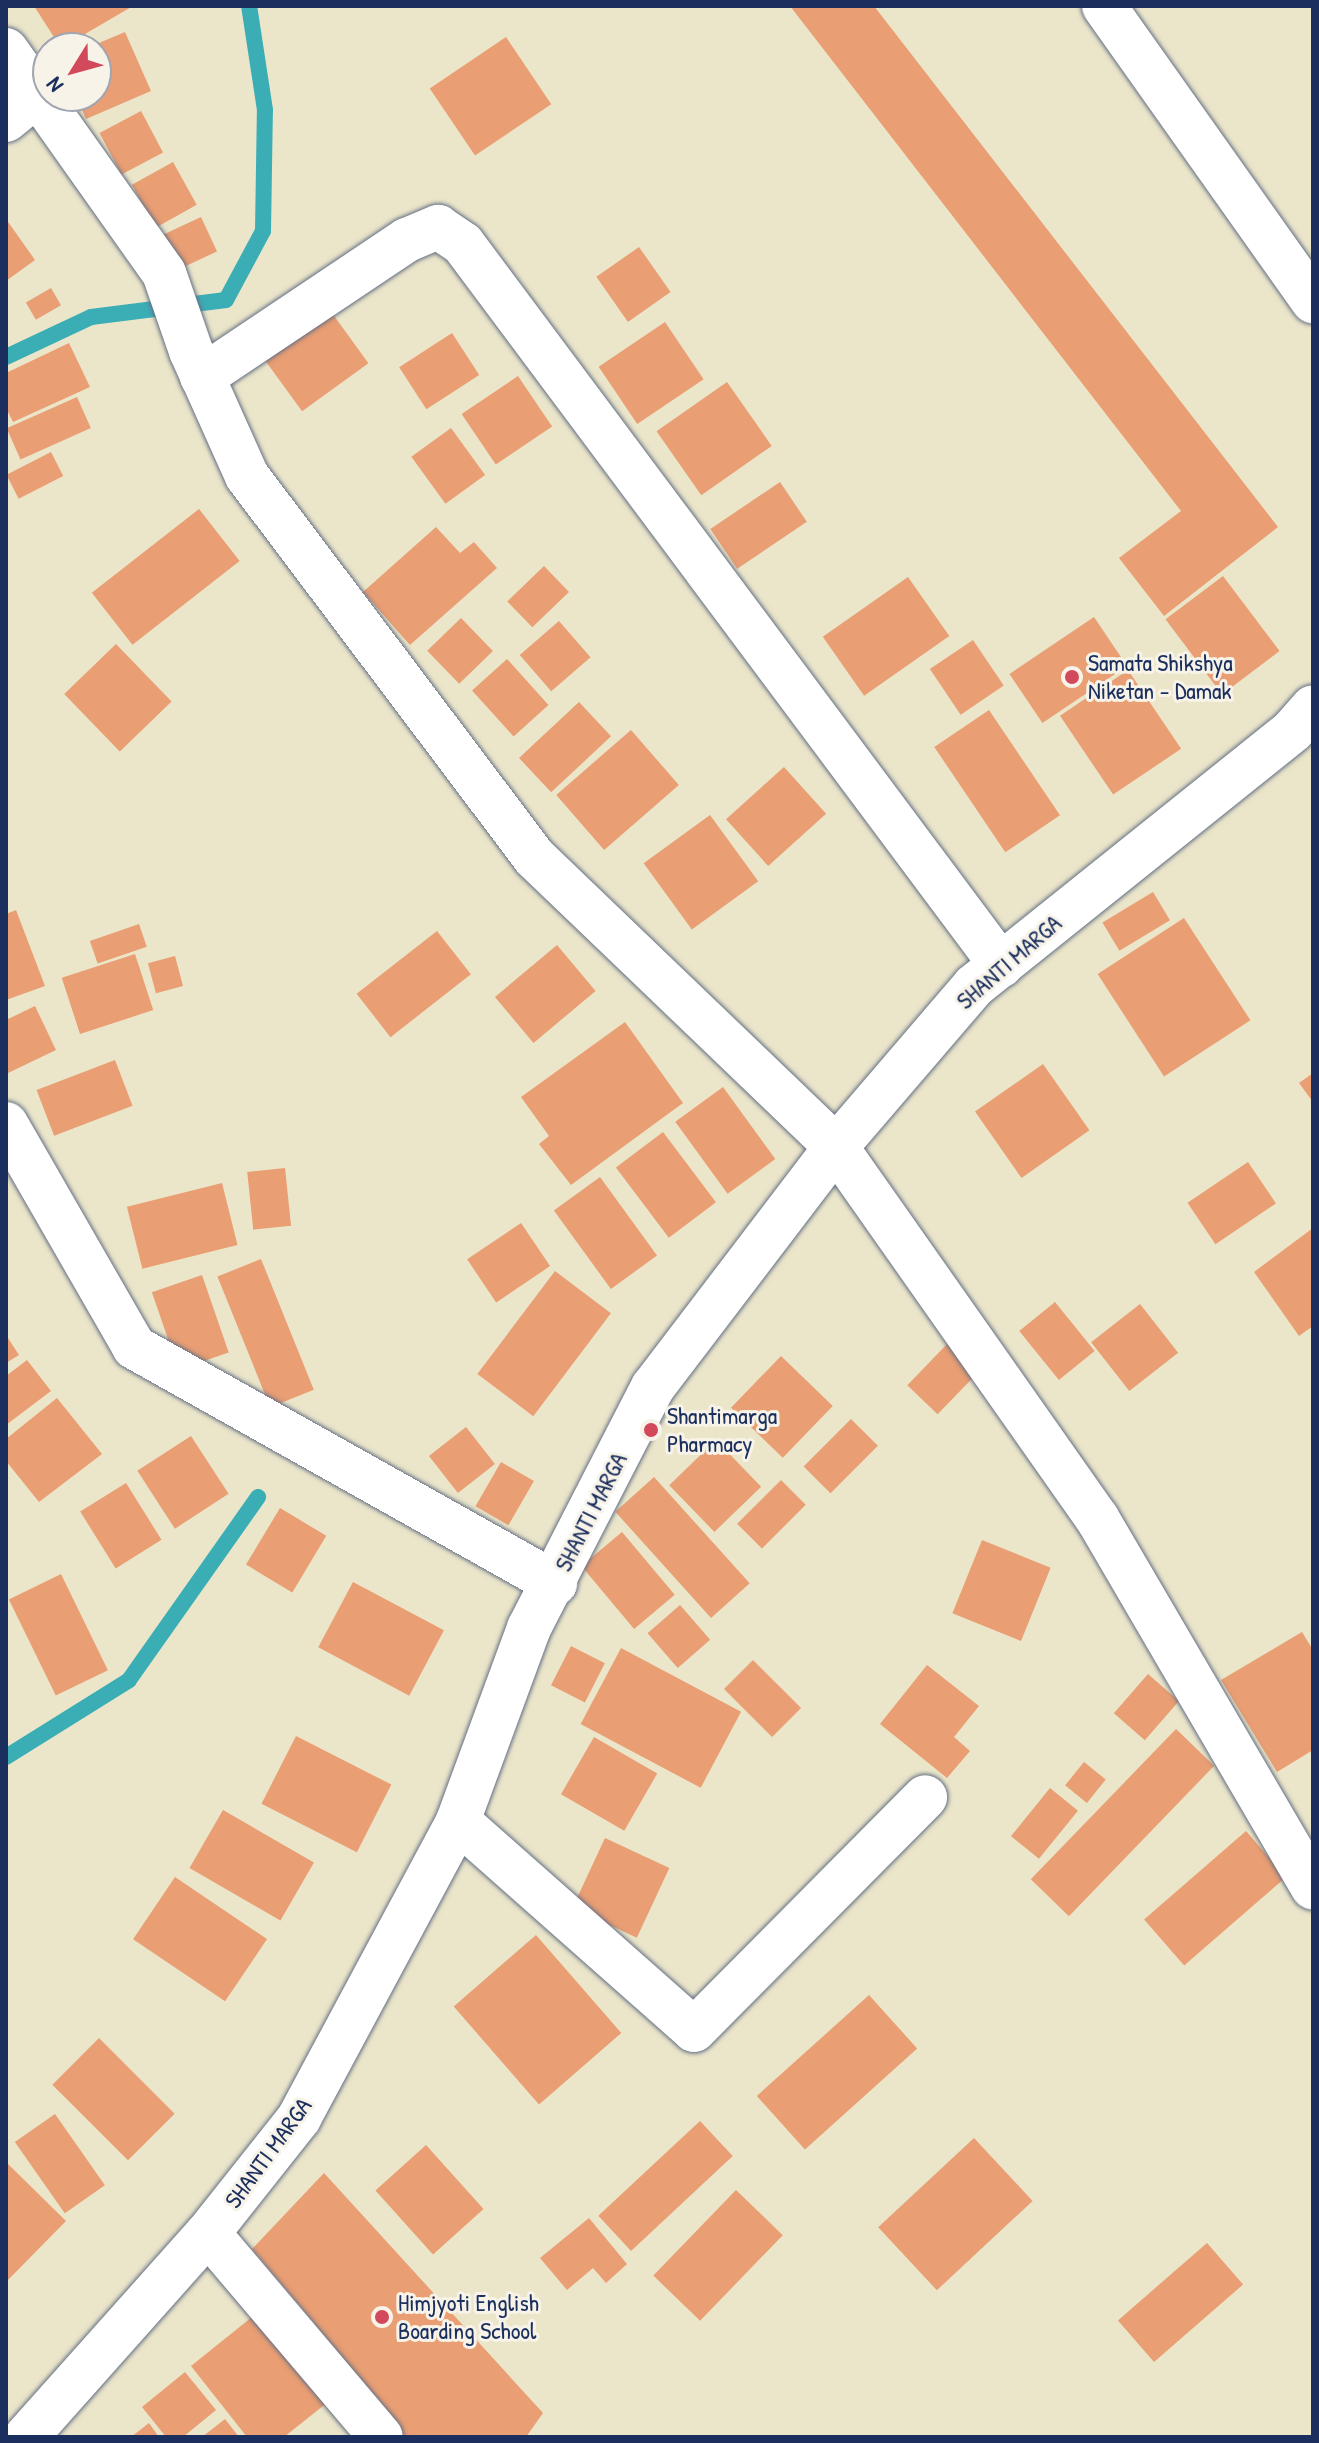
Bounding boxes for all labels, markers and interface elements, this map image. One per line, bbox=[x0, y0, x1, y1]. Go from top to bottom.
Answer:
north arrow bbox=[32, 32, 112, 112]
text: N bbox=[39, 72, 70, 99]
place label: Samata Shikshya Niketan - Damak bbox=[1088, 649, 1233, 705]
marker: Samata Shikshya Niketan - Damak bbox=[1063, 668, 1081, 686]
street label: SHANTI MARGA bbox=[951, 909, 1067, 1015]
place label: Shantimarga Pharmacy bbox=[667, 1402, 777, 1458]
marker: Shantimarga Pharmacy bbox=[642, 1421, 660, 1439]
street label: SHANTI MARGA bbox=[549, 1448, 633, 1576]
street label: SHANTI MARGA bbox=[218, 2092, 318, 2214]
place label: Himjyoti English Boarding School bbox=[398, 2289, 539, 2345]
marker: Himjyoti English Boarding School bbox=[373, 2308, 391, 2326]

